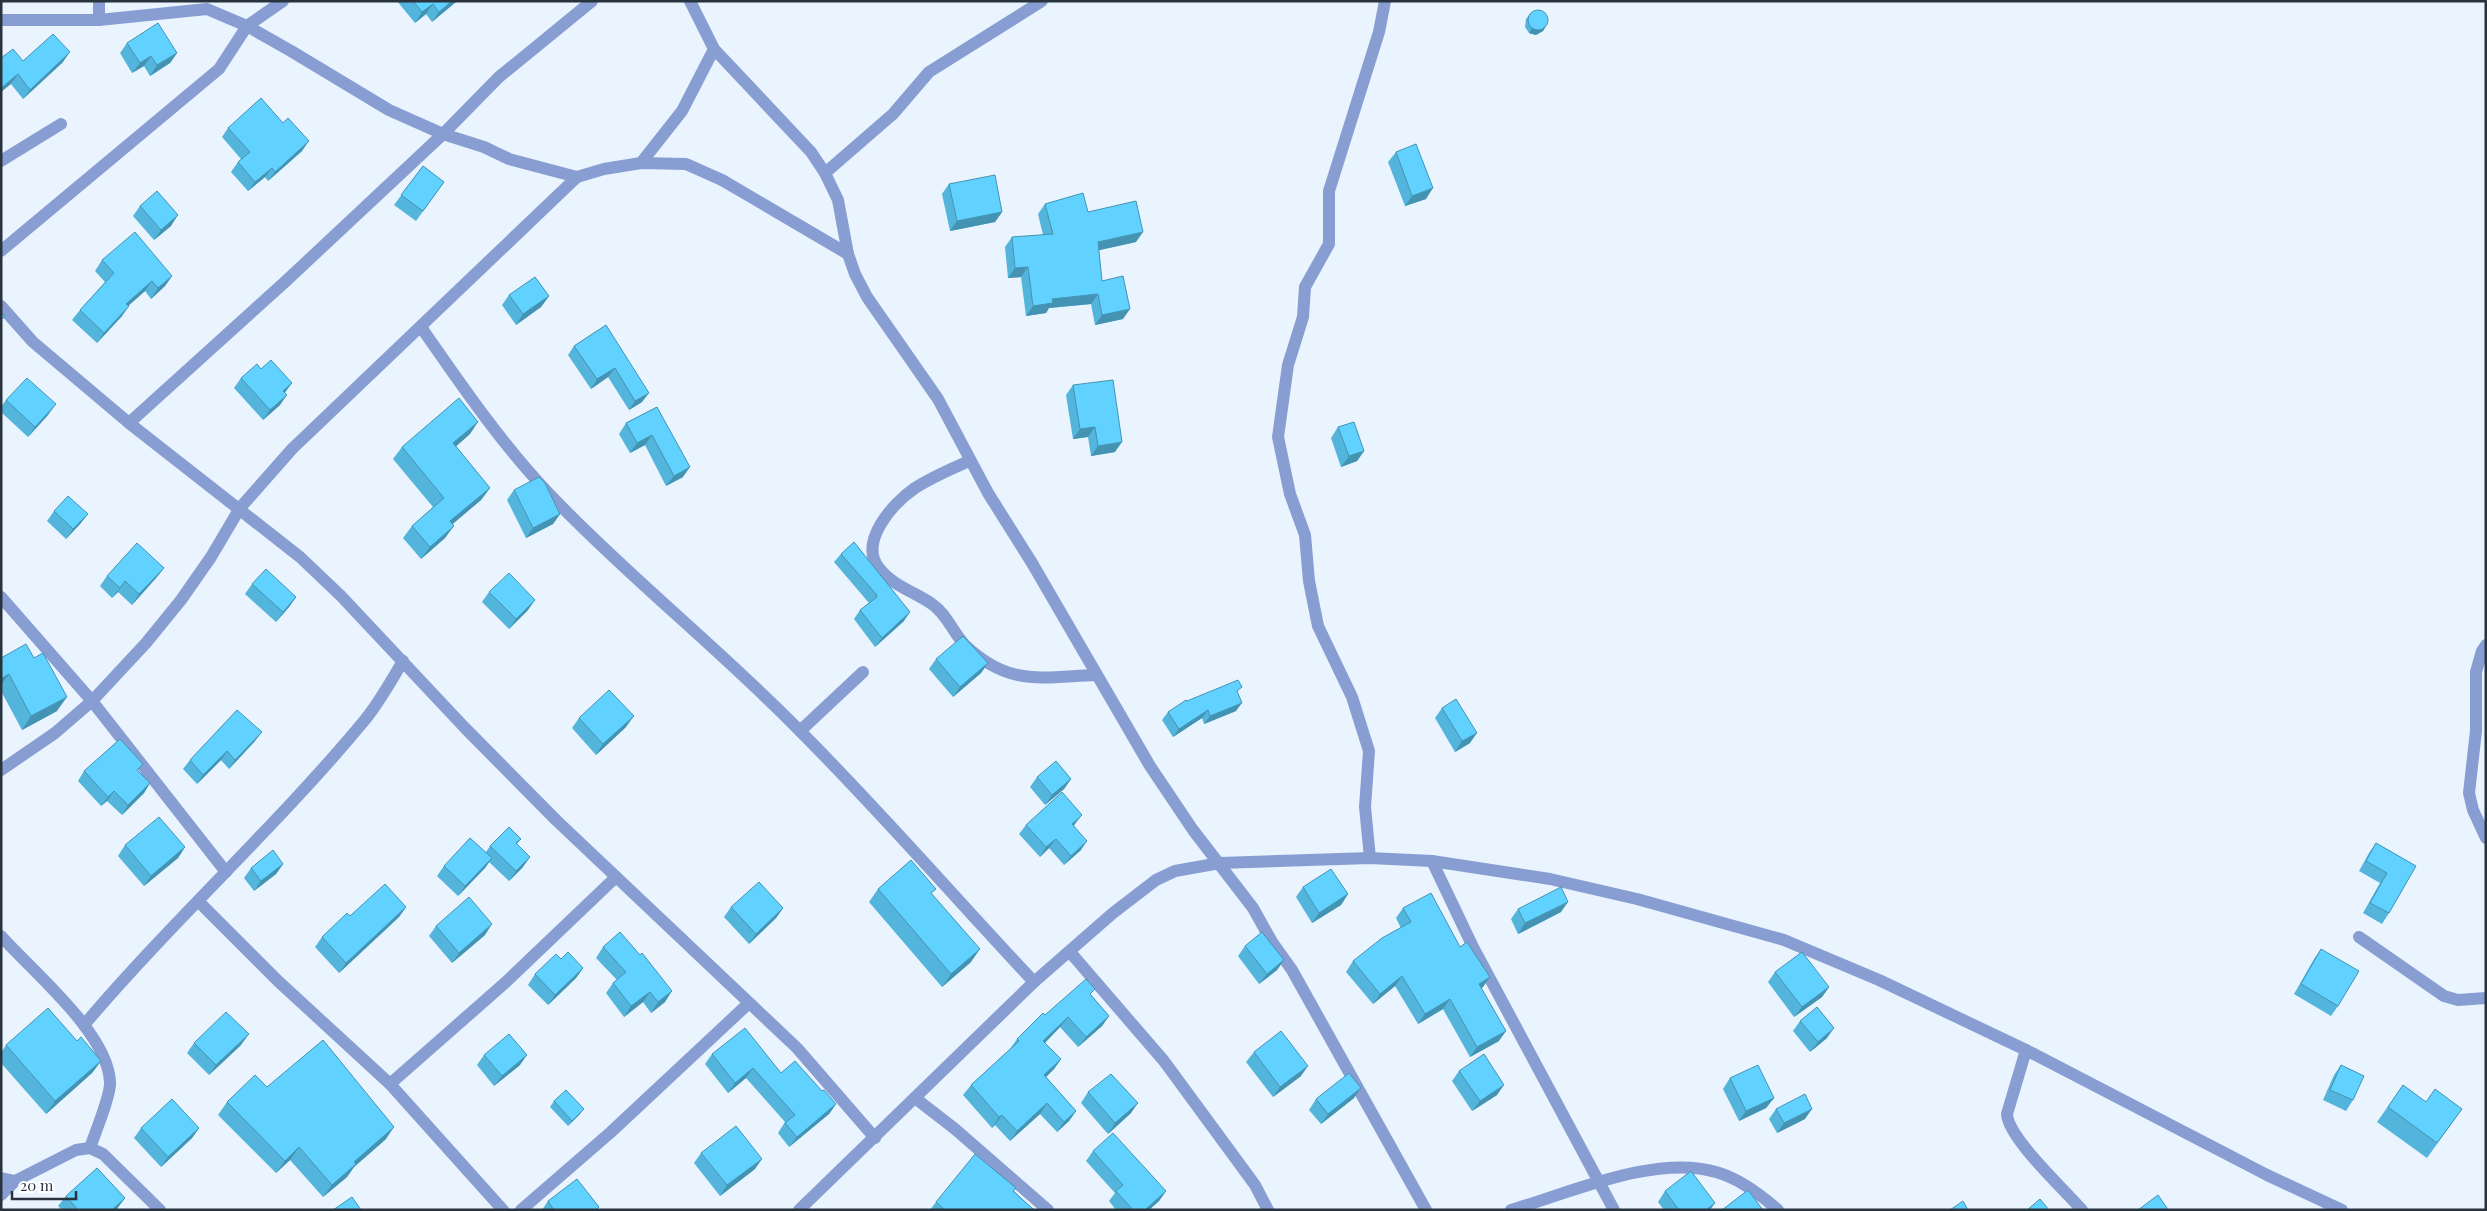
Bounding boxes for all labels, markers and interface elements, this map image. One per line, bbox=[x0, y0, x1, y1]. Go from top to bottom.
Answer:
scale bar bbox=[12, 1168, 76, 1200]
text: 20 m bbox=[20, 1175, 54, 1195]

